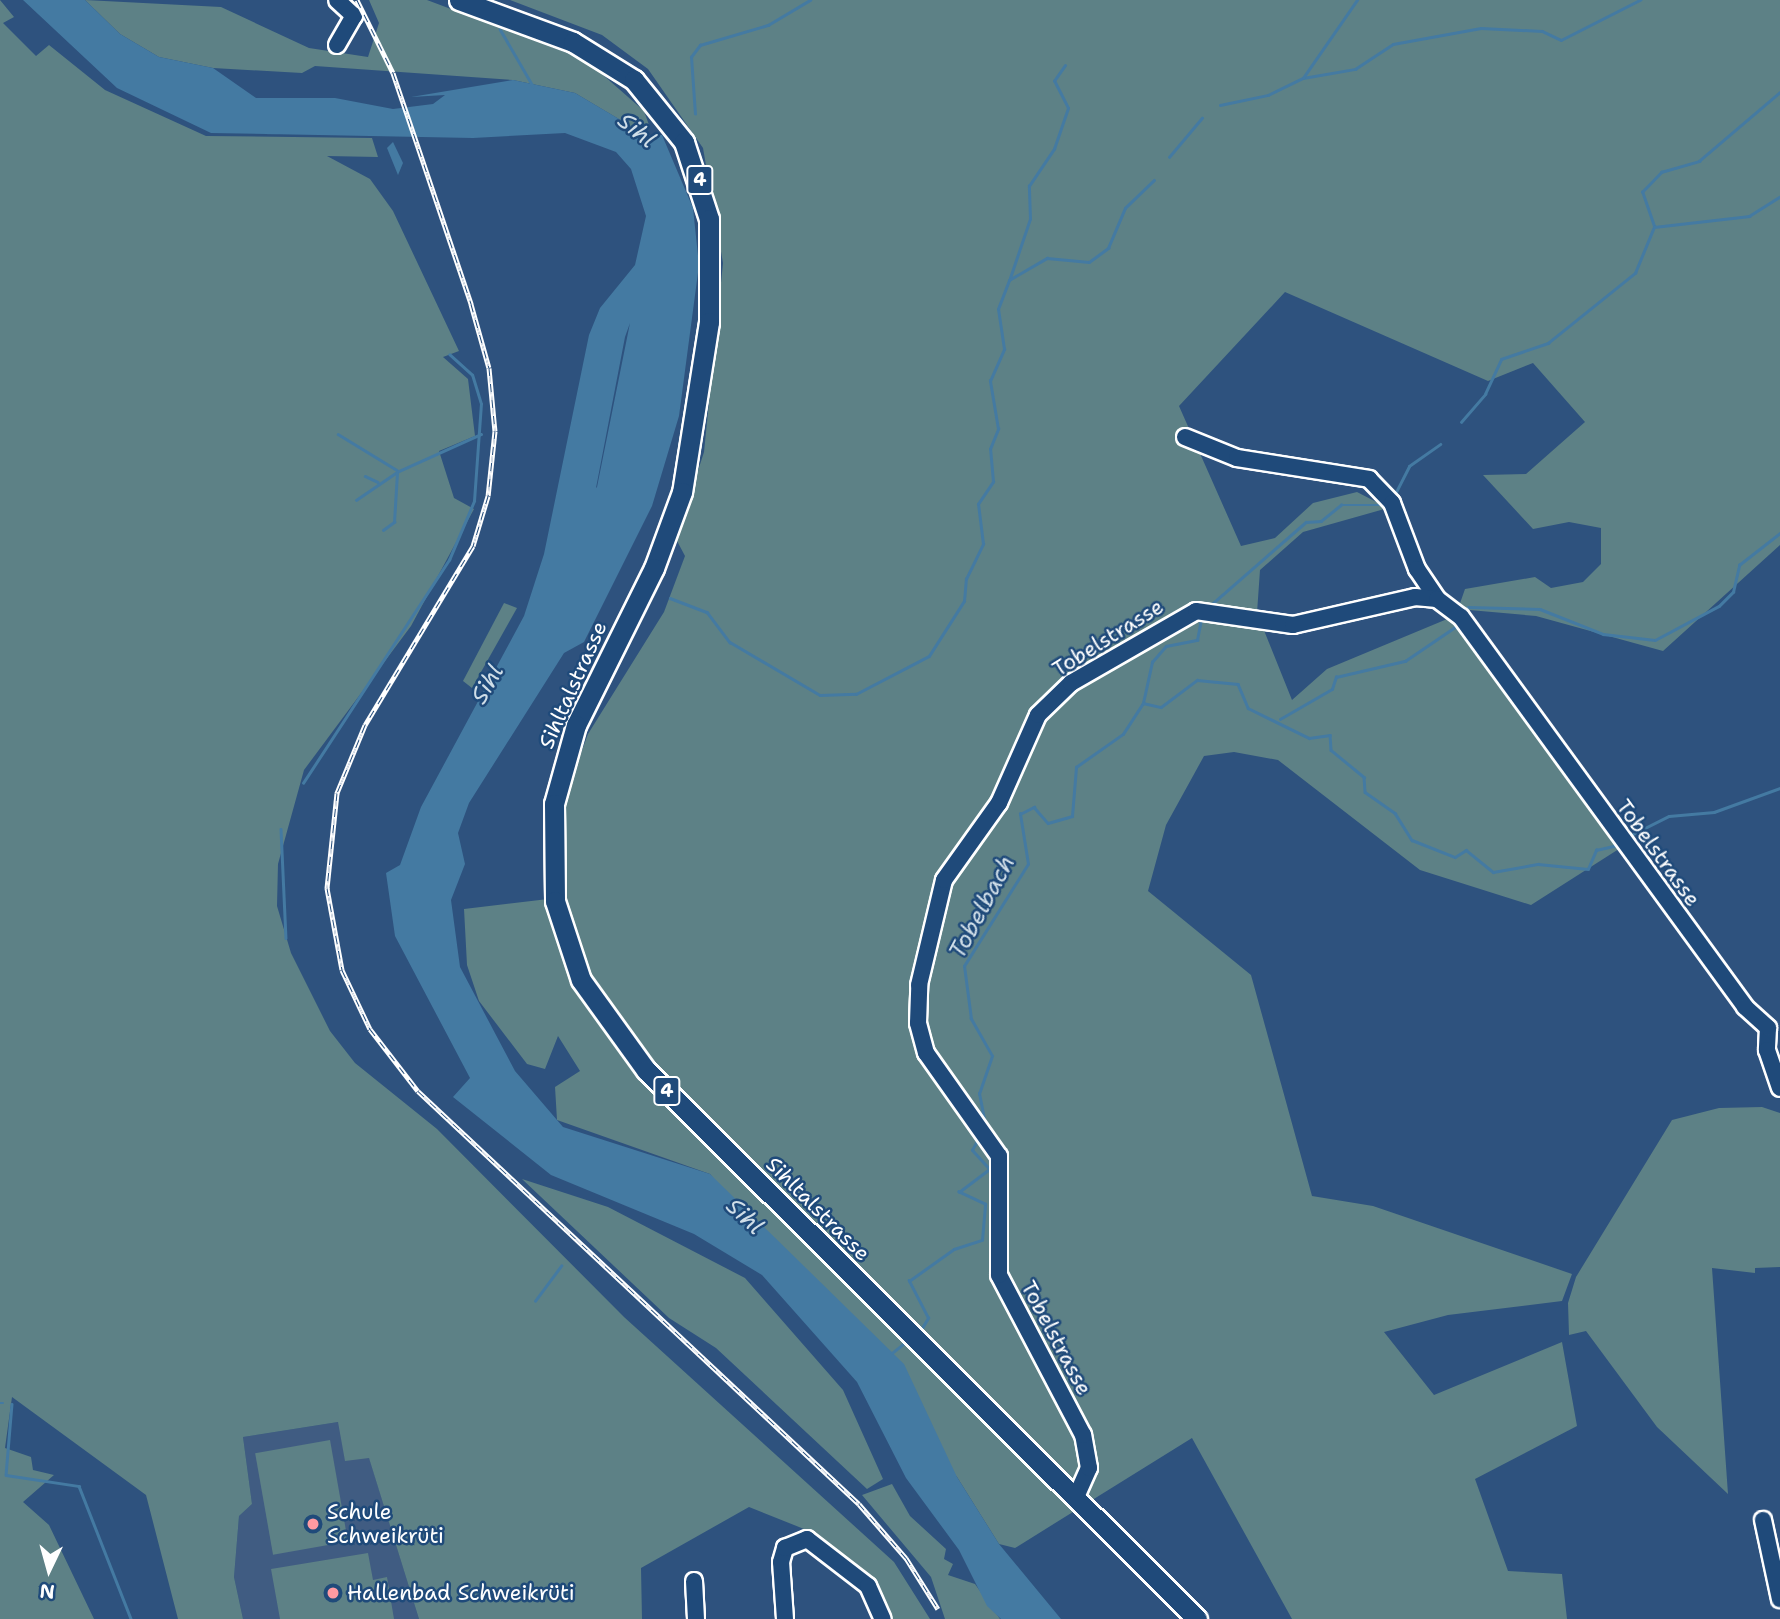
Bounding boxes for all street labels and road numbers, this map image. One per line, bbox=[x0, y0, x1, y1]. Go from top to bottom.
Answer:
road number: 4 bbox=[686, 164, 714, 196]
street label: Tobelstrasse bbox=[1048, 594, 1168, 682]
street label: Sihltalstrasse bbox=[534, 617, 612, 753]
street label: Tobelstrasse bbox=[1611, 795, 1705, 911]
road number: 4 bbox=[653, 1076, 681, 1106]
street label: Sihltalstrasse bbox=[761, 1152, 875, 1266]
street label: Tobelstrasse bbox=[1015, 1277, 1097, 1399]

